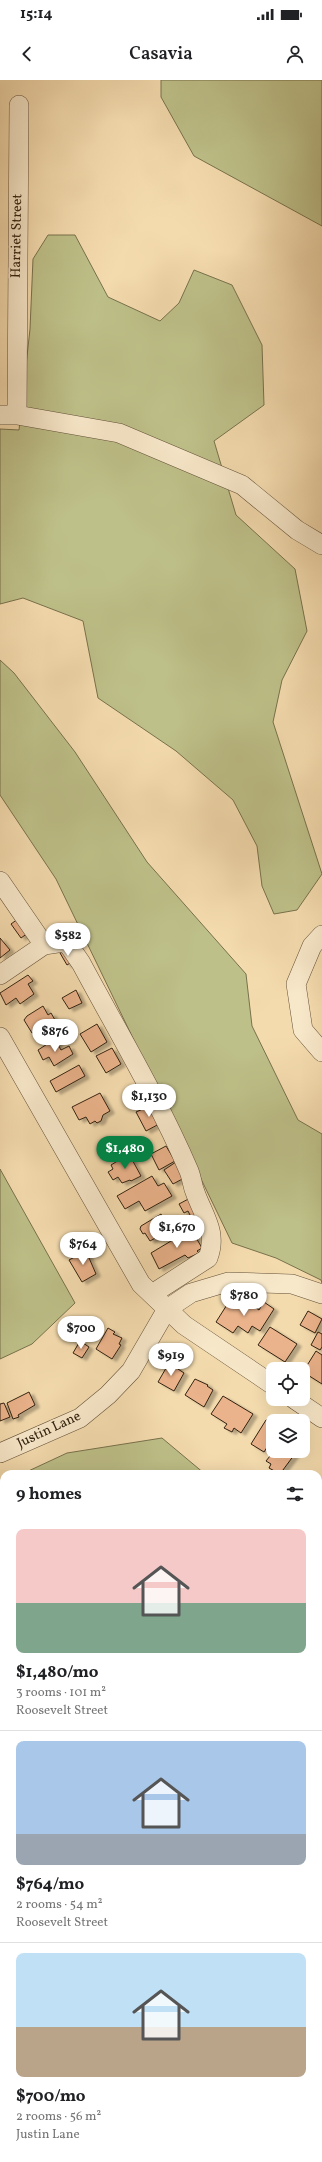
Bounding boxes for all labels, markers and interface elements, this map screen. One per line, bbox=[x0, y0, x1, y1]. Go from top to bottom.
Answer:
text: 15:14 bbox=[20, 4, 53, 25]
text: Casavia bbox=[129, 42, 193, 67]
icon: back bbox=[16, 43, 38, 65]
icon: person bbox=[284, 43, 306, 65]
street label: Harriet Street bbox=[7, 194, 27, 278]
pin: $582 bbox=[44, 923, 92, 957]
text: $582 bbox=[54, 927, 82, 945]
pin: $876 bbox=[31, 1019, 79, 1053]
text: $876 bbox=[41, 1023, 69, 1041]
pin: $1,130 bbox=[116, 1084, 182, 1118]
text: $1,130 bbox=[131, 1088, 167, 1106]
pin: $1,480 bbox=[92, 1136, 158, 1170]
text: $1,480 bbox=[105, 1140, 145, 1158]
pin: $1,670 bbox=[144, 1215, 210, 1249]
text: $1,670 bbox=[158, 1219, 196, 1237]
pin: $764 bbox=[59, 1232, 107, 1266]
text: $764 bbox=[69, 1236, 97, 1254]
pin: $780 bbox=[220, 1283, 268, 1317]
text: $780 bbox=[230, 1287, 258, 1305]
pin: $700 bbox=[57, 1316, 105, 1350]
text: $700 bbox=[66, 1320, 96, 1338]
pin: $919 bbox=[147, 1343, 195, 1377]
text: $919 bbox=[158, 1347, 184, 1365]
map controls bbox=[266, 1362, 310, 1458]
button: locate bbox=[266, 1362, 310, 1406]
street label: Justin Lane bbox=[14, 1407, 84, 1453]
button: layers bbox=[266, 1414, 310, 1458]
text: 9 homes bbox=[16, 1483, 82, 1506]
icon: filters bbox=[284, 1483, 306, 1505]
icon: home bbox=[125, 1555, 197, 1627]
text: $1,480/mo bbox=[16, 1661, 99, 1684]
text: 3 rooms · 101 m² bbox=[16, 1684, 106, 1702]
text: Roosevelt Street bbox=[16, 1702, 108, 1720]
icon: home bbox=[125, 1767, 197, 1839]
text: $764/mo bbox=[16, 1873, 84, 1896]
text: 2 rooms · 54 m² bbox=[16, 1896, 103, 1914]
text: Roosevelt Street bbox=[16, 1914, 108, 1932]
icon: home bbox=[125, 1979, 197, 2051]
text: $700/mo bbox=[16, 2085, 86, 2108]
text: 2 rooms · 56 m² bbox=[16, 2108, 101, 2126]
text: Justin Lane bbox=[16, 2126, 80, 2144]

